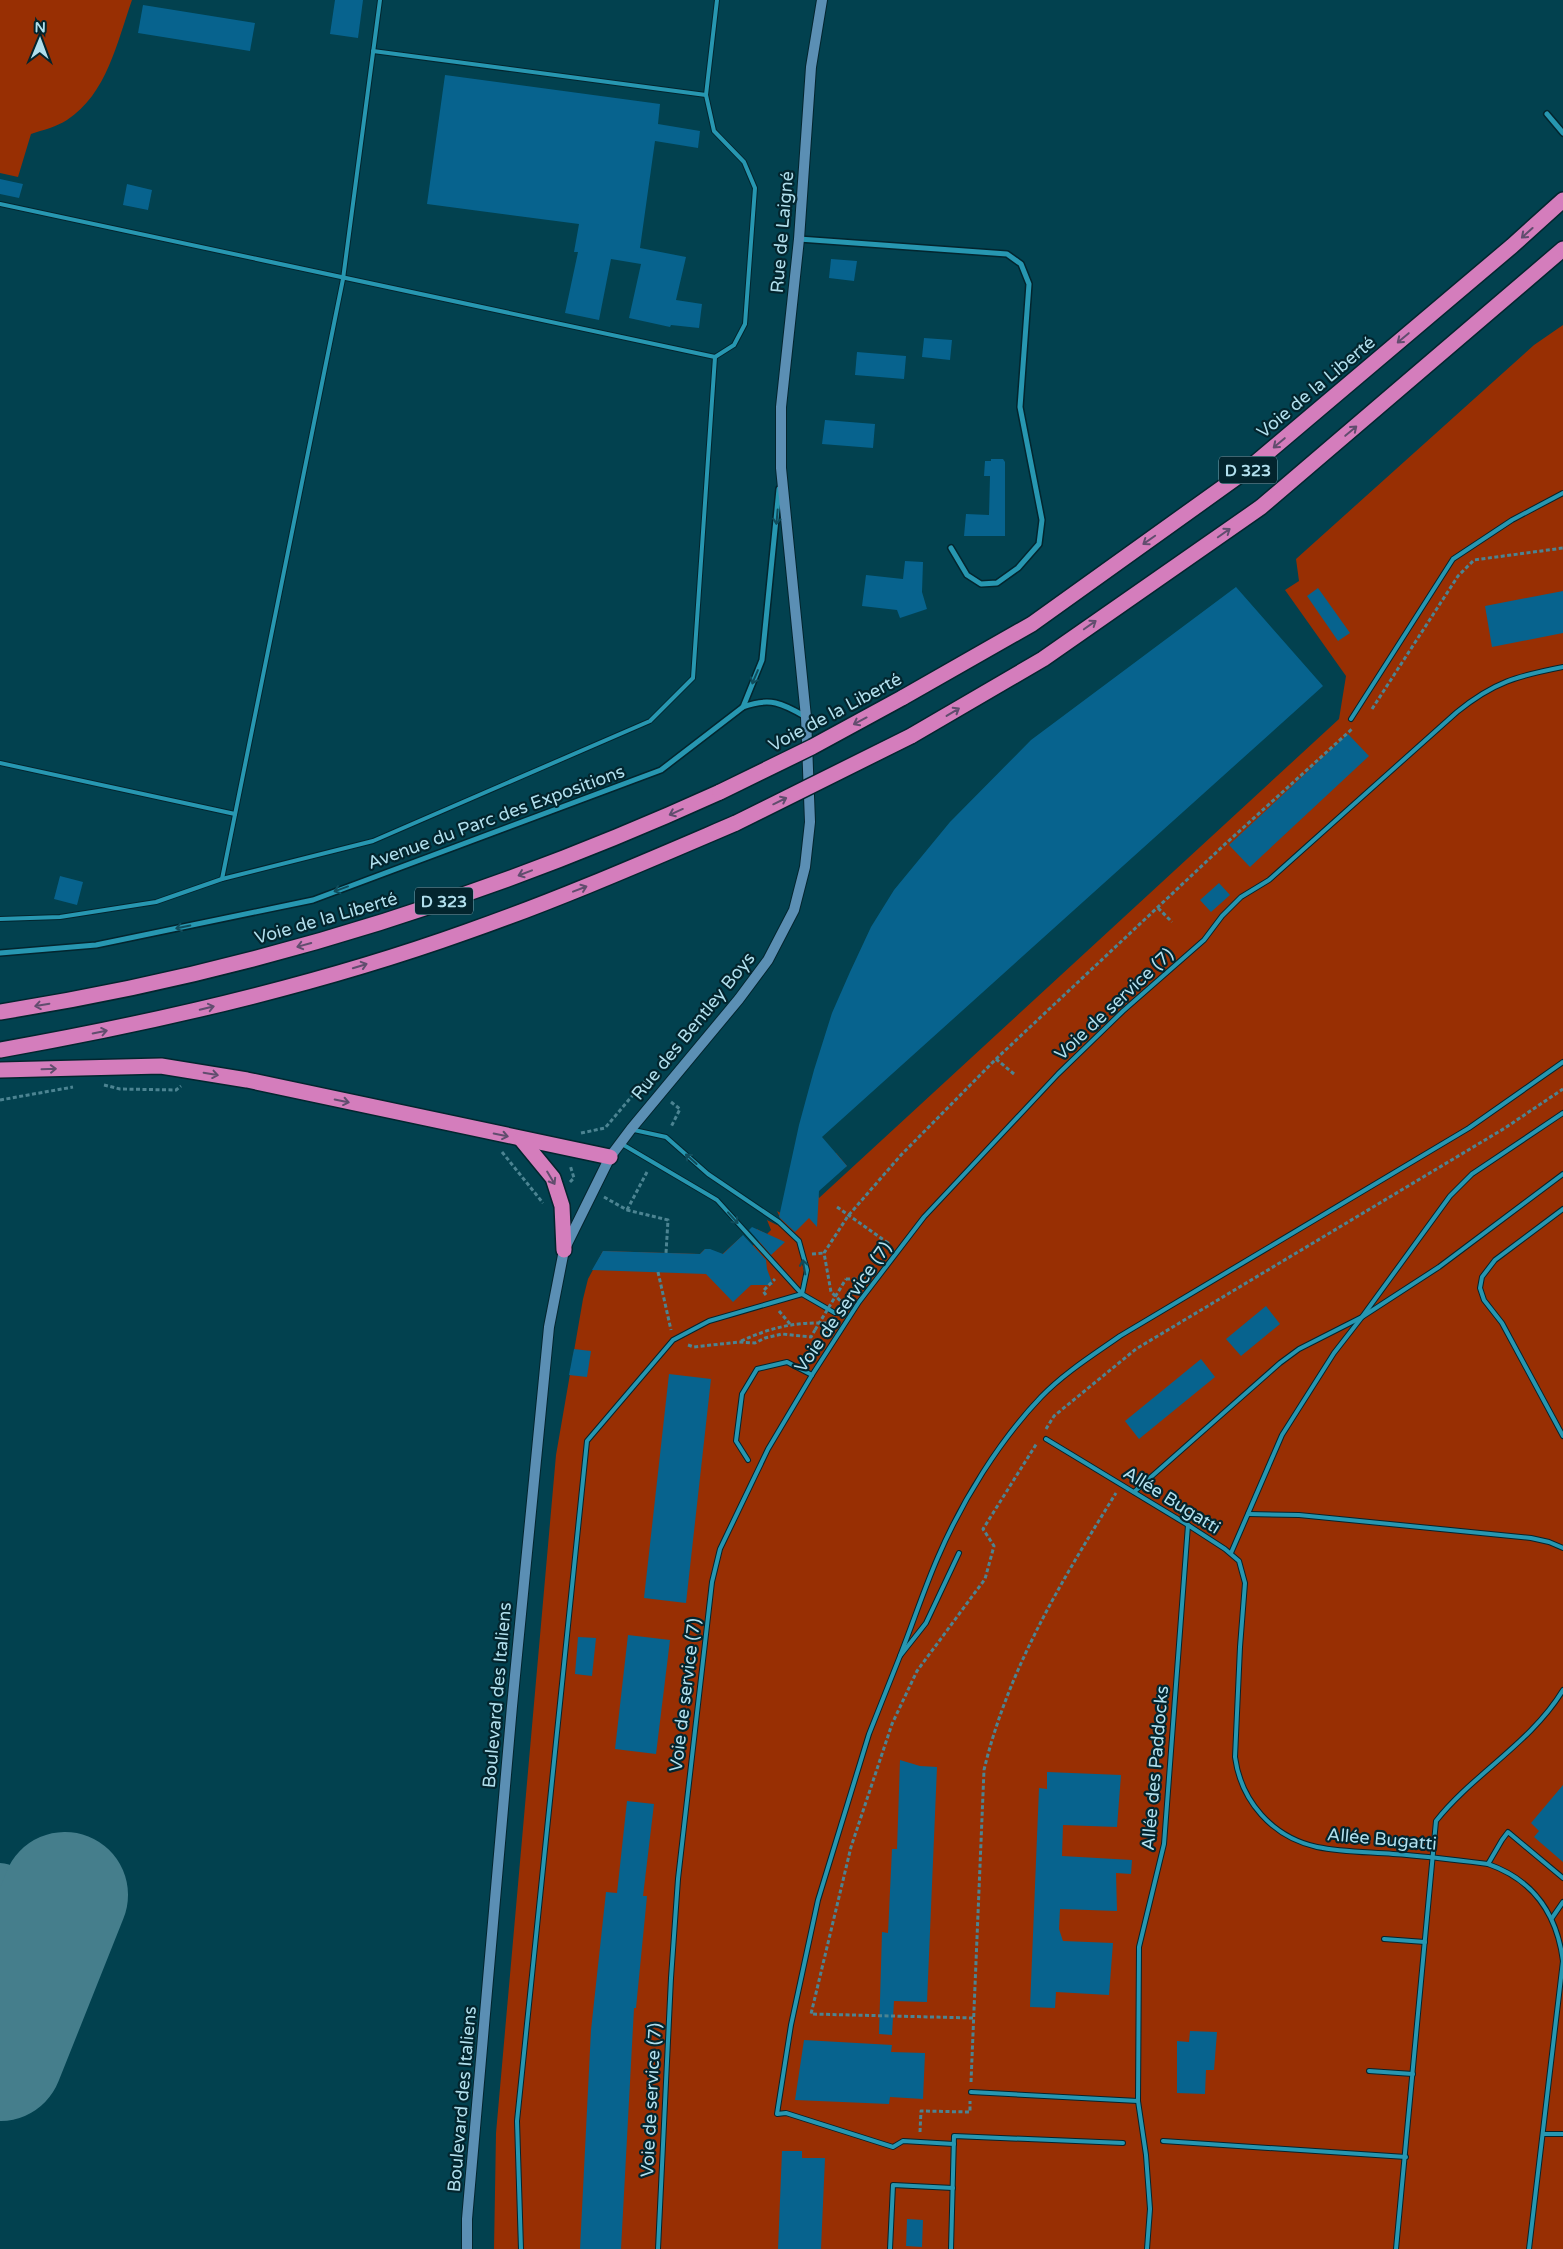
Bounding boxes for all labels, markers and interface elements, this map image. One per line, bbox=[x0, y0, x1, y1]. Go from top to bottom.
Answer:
north arrow bbox=[15, 15, 65, 65]
text: N bbox=[34, 19, 46, 36]
street label: Rue de Laigné bbox=[766, 170, 798, 294]
one-way arrow bbox=[1520, 227, 1533, 238]
street label: Voie de la Liberté bbox=[1252, 331, 1380, 443]
one-way arrow bbox=[1397, 332, 1410, 343]
one-way arrow bbox=[1344, 425, 1357, 437]
one-way arrow bbox=[1273, 437, 1286, 448]
road number: D 323 bbox=[1219, 456, 1277, 484]
one-way arrow bbox=[772, 508, 781, 524]
one-way arrow bbox=[1217, 528, 1231, 538]
one-way arrow bbox=[1142, 535, 1156, 545]
one-way arrow bbox=[1083, 620, 1097, 630]
street label: Voie de la Liberté bbox=[765, 668, 905, 756]
one-way arrow bbox=[750, 669, 760, 684]
one-way arrow bbox=[945, 706, 959, 716]
one-way arrow bbox=[852, 716, 867, 726]
street label: Avenue du Parc des Expositions bbox=[364, 760, 628, 874]
one-way arrow bbox=[772, 796, 787, 805]
one-way arrow bbox=[669, 807, 684, 817]
one-way arrow bbox=[518, 869, 533, 878]
one-way arrow bbox=[572, 884, 587, 894]
one-way arrow bbox=[333, 886, 348, 895]
street label: Voie de la Liberté bbox=[252, 887, 400, 949]
road number: D 323 bbox=[415, 888, 473, 914]
one-way arrow bbox=[175, 923, 191, 932]
one-way arrow bbox=[296, 940, 312, 950]
street label: Voie de service (7) bbox=[1050, 943, 1178, 1065]
street label: Rue des Bentley Boys bbox=[627, 948, 759, 1104]
one-way arrow bbox=[352, 961, 368, 971]
one-way arrow bbox=[34, 1001, 50, 1010]
one-way arrow bbox=[198, 1003, 214, 1012]
one-way arrow bbox=[91, 1026, 107, 1036]
one-way arrow bbox=[40, 1064, 56, 1073]
one-way arrow bbox=[202, 1069, 218, 1079]
one-way arrow bbox=[333, 1096, 349, 1106]
one-way arrow bbox=[492, 1131, 508, 1140]
one-way arrow bbox=[685, 1153, 698, 1164]
one-way arrow bbox=[546, 1170, 556, 1184]
one-way arrow bbox=[727, 1211, 739, 1224]
street label: Voie de service (7) bbox=[790, 1237, 896, 1377]
one-way arrow bbox=[799, 1259, 809, 1275]
street label: Allée Bugatti bbox=[1119, 1461, 1225, 1539]
street label: Boulevard des Italiens bbox=[478, 1601, 516, 1789]
street label: Voie de service (7) bbox=[665, 1617, 705, 1773]
street label: Allée des Paddocks bbox=[1137, 1685, 1173, 1851]
street label: Allée Bugatti bbox=[1326, 1823, 1438, 1855]
street label: Boulevard des Italiens bbox=[443, 2005, 481, 2193]
street label: Voie de service (7) bbox=[636, 2022, 666, 2178]

